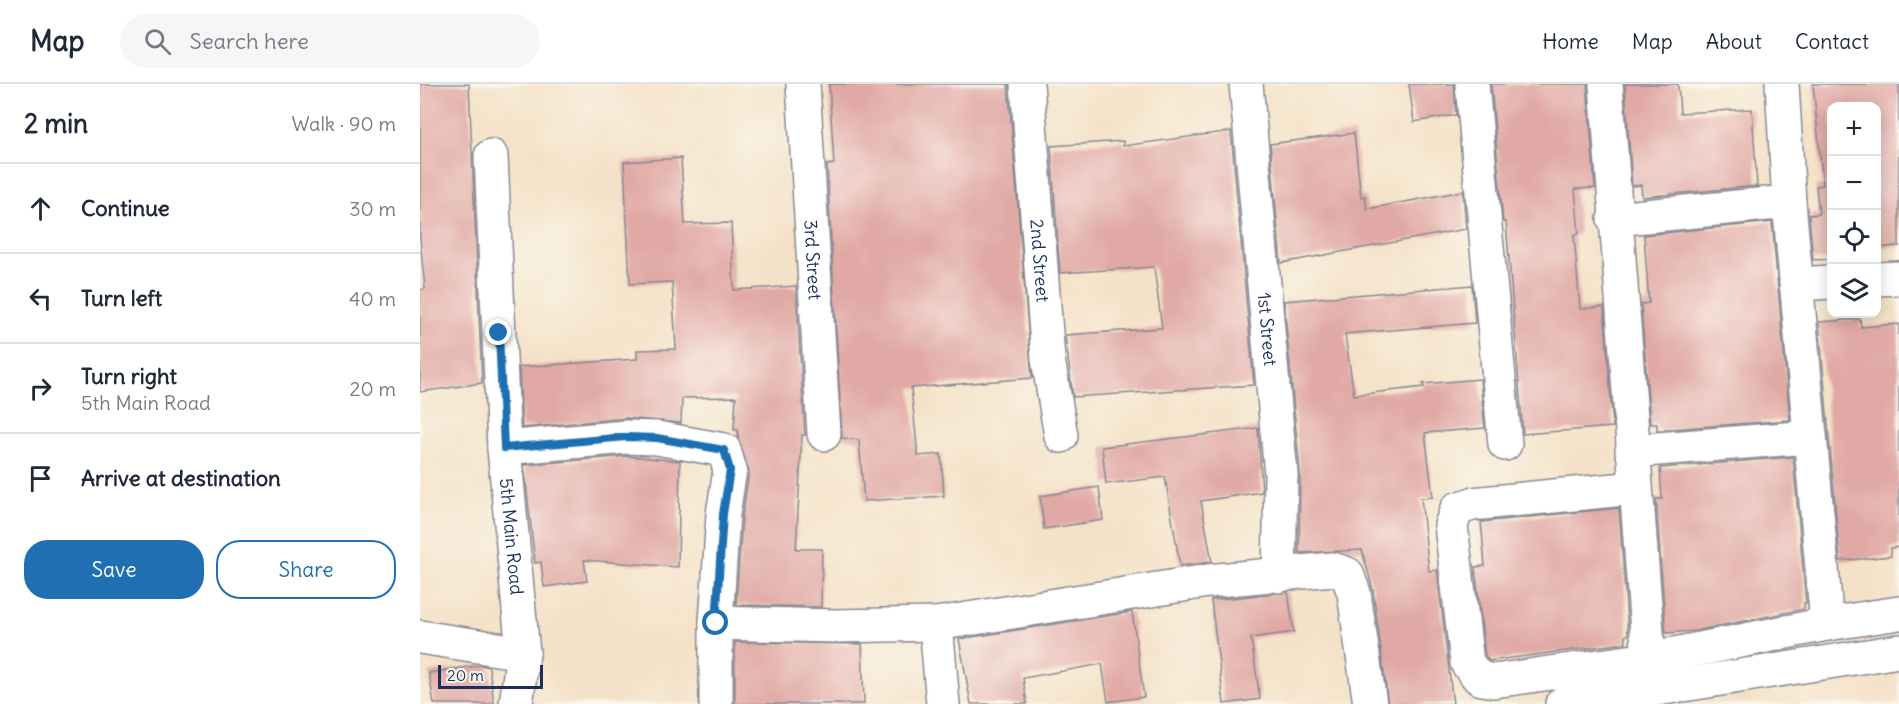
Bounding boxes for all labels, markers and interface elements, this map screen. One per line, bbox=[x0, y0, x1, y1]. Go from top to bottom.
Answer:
search box bbox=[120, 14, 540, 68]
text: Map bbox=[30, 23, 84, 59]
icon: search bbox=[141, 25, 174, 58]
text: Search here bbox=[189, 27, 309, 55]
text: Home bbox=[1542, 28, 1599, 55]
text: Map bbox=[1632, 28, 1673, 55]
text: About bbox=[1706, 28, 1762, 55]
text: Contact bbox=[1795, 28, 1869, 55]
map controls bbox=[1827, 102, 1881, 318]
button: + bbox=[1827, 102, 1881, 156]
text: 2 min bbox=[24, 107, 88, 140]
text: Walk · 90 m bbox=[291, 111, 396, 136]
button: − bbox=[1827, 156, 1881, 210]
icon: ahead bbox=[24, 192, 57, 225]
text: Continue bbox=[81, 194, 170, 222]
text: 30 m bbox=[349, 196, 396, 221]
button: locate bbox=[1827, 210, 1881, 264]
street label: 2nd Street bbox=[1026, 218, 1055, 303]
street label: 3rd Street bbox=[800, 219, 827, 300]
button: layers bbox=[1827, 264, 1881, 318]
icon: left bbox=[24, 282, 57, 315]
text: Turn left bbox=[81, 284, 162, 312]
text: 40 m bbox=[349, 286, 396, 311]
street label: 1st Street bbox=[1253, 291, 1283, 367]
route end bbox=[485, 319, 511, 345]
text: Turn right bbox=[81, 362, 177, 390]
icon: right bbox=[24, 372, 57, 405]
text: 20 m bbox=[350, 376, 396, 401]
text: 5th Main Road bbox=[81, 390, 211, 415]
icon: arrive bbox=[24, 462, 57, 495]
text: Arrive at destination bbox=[81, 464, 281, 492]
street label: 5th Main Road bbox=[495, 477, 529, 596]
button: Save bbox=[24, 540, 204, 599]
button: Share bbox=[216, 540, 396, 599]
route start bbox=[702, 609, 728, 635]
scale bar bbox=[438, 662, 543, 690]
text: 20 m bbox=[447, 665, 484, 685]

